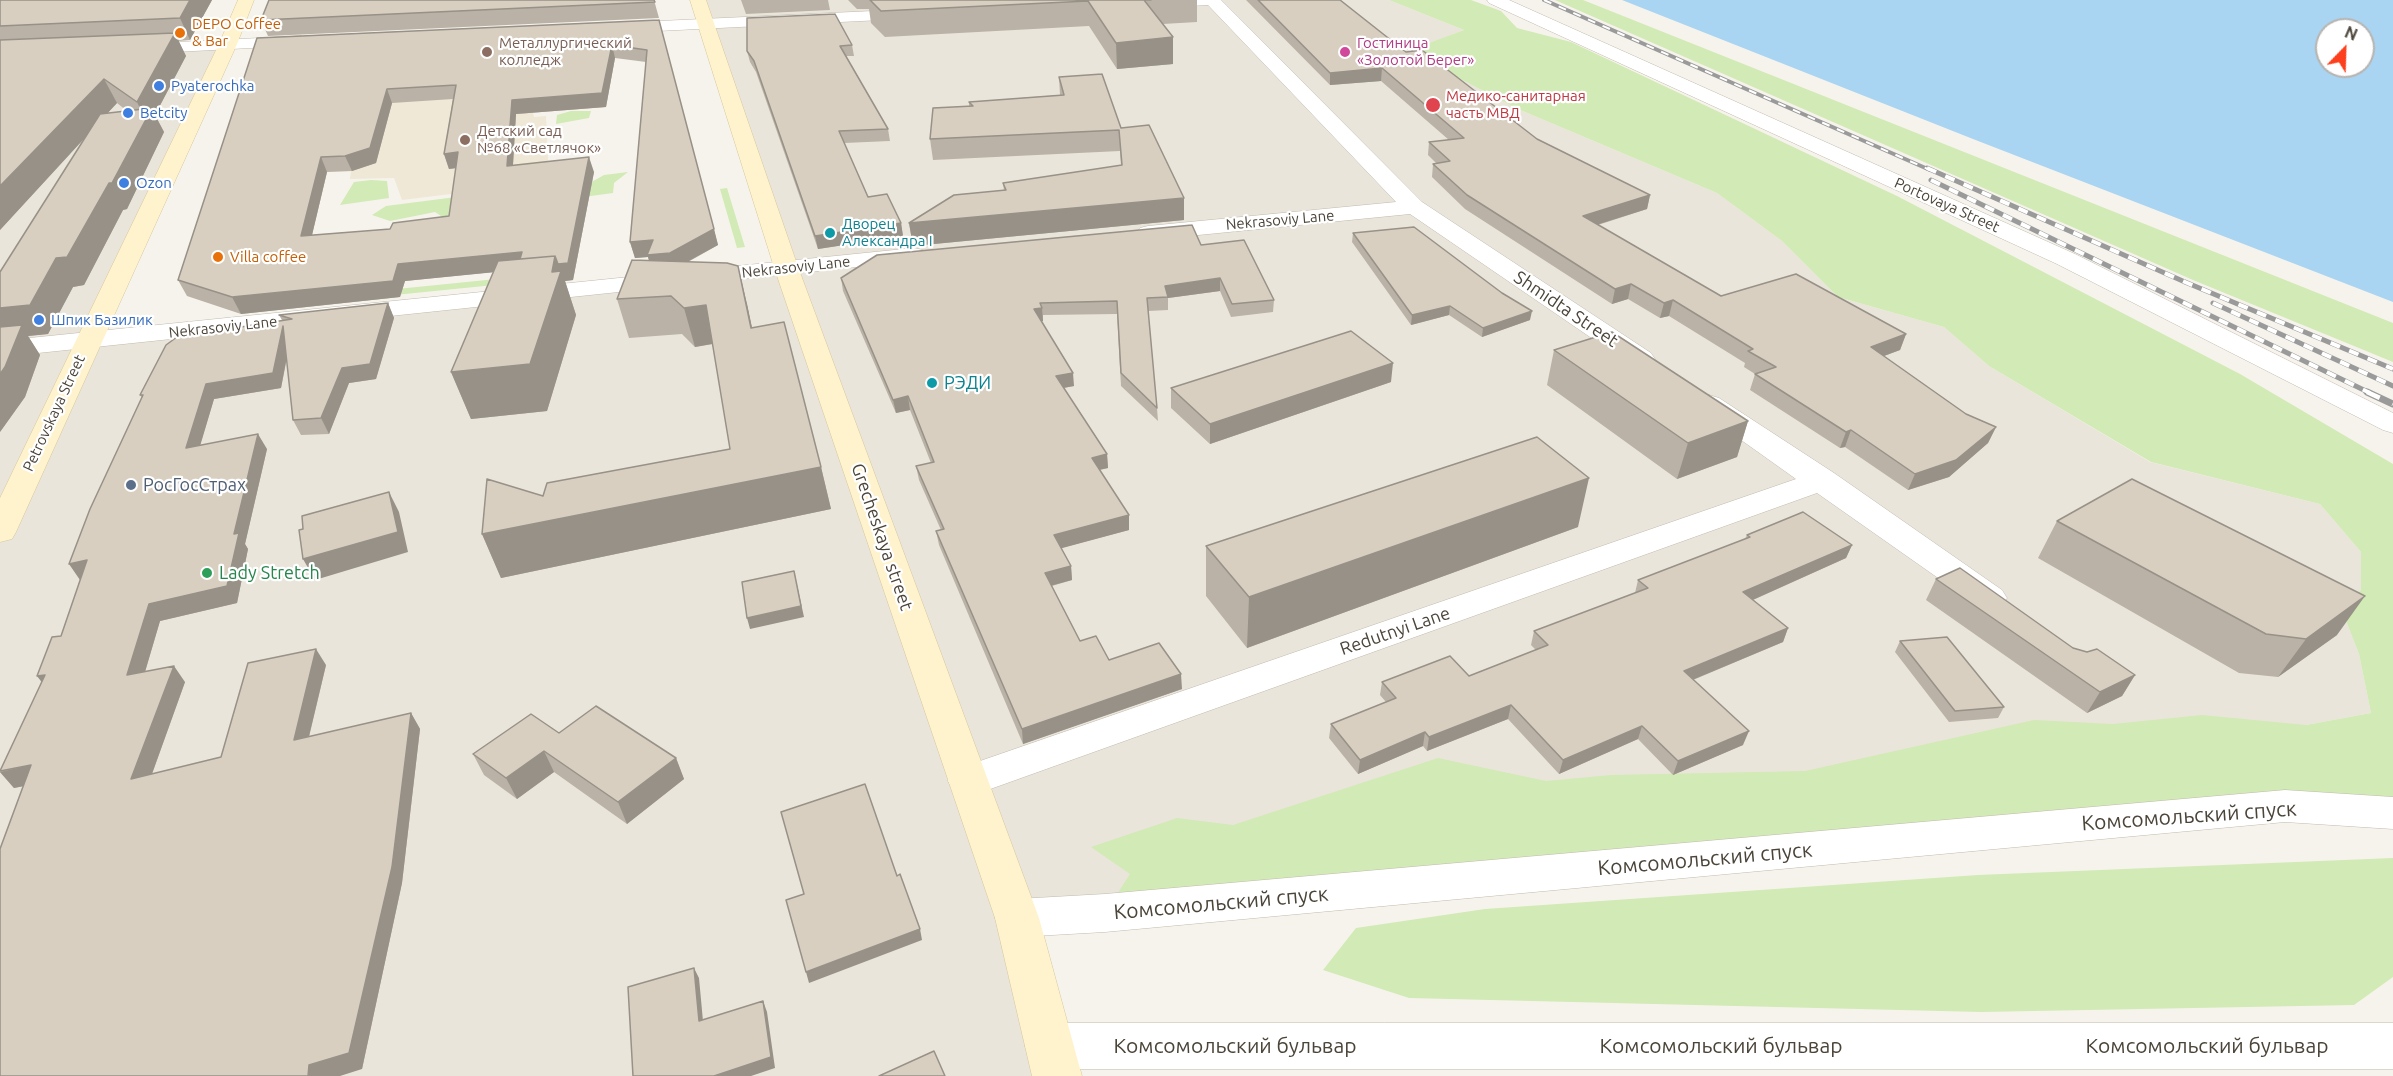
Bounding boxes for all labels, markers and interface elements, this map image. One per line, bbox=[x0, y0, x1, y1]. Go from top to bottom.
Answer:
place label: DEPO Coffee & Bar bbox=[192, 15, 281, 50]
north arrow bbox=[2315, 18, 2375, 78]
text: N bbox=[2342, 23, 2360, 44]
marker: DEPO Coffee & Bar bbox=[173, 26, 187, 40]
place label: Металлургический колледж bbox=[499, 34, 632, 69]
place label: Гостиница «Золотой Берег» bbox=[1357, 34, 1474, 69]
marker: Металлургический колледж bbox=[480, 45, 494, 59]
marker: Гостиница «Золотой Берег» bbox=[1338, 45, 1352, 59]
place label: Pyaterochka bbox=[171, 77, 254, 95]
marker: Pyaterochka bbox=[152, 79, 166, 93]
place label: Медико-санитарная часть МВД bbox=[1446, 87, 1586, 122]
marker: Медико-санитарная часть МВД bbox=[1424, 96, 1442, 114]
place label: Betcity bbox=[140, 104, 187, 122]
marker: Betcity bbox=[121, 106, 135, 120]
place label: Детский сад №68 «Светлячок» bbox=[477, 122, 601, 157]
marker: Детский сад №68 «Светлячок» bbox=[458, 133, 472, 147]
place label: Ozon bbox=[136, 174, 172, 192]
street label: Portovaya Street bbox=[1892, 174, 2002, 236]
marker: Ozon bbox=[117, 176, 131, 190]
street label: Nekrasoviy Lane bbox=[1225, 206, 1335, 234]
place label: Дворец Александра I bbox=[842, 215, 933, 250]
marker: Дворец Александра I bbox=[823, 226, 837, 240]
place label: Villa coffee bbox=[230, 248, 306, 266]
marker: Villa coffee bbox=[211, 250, 225, 264]
street label: Nekrasoviy Lane bbox=[741, 252, 851, 282]
street label: Shmidta Street bbox=[1510, 266, 1622, 352]
place label: Шпик Базилик bbox=[51, 311, 153, 329]
street label: Nekrasoviy Lane bbox=[168, 312, 278, 342]
marker: Шпик Базилик bbox=[32, 313, 46, 327]
street label: Petrovskaya Street bbox=[19, 352, 89, 474]
place label: РЭДИ bbox=[944, 372, 991, 394]
marker: РЭДИ bbox=[925, 376, 939, 390]
street label: Grecheskaya street bbox=[847, 461, 917, 613]
place label: РосГосСтрах bbox=[143, 474, 246, 496]
marker: РосГосСтрах bbox=[124, 478, 138, 492]
place label: Lady Stretch bbox=[219, 562, 320, 584]
marker: Lady Stretch bbox=[200, 566, 214, 580]
street label: Redutnyi Lane bbox=[1337, 602, 1453, 660]
street label: Комсомольский спуск bbox=[2081, 796, 2297, 836]
street label: Комсомольский спуск bbox=[1597, 837, 1813, 881]
street label: Комсомольский спуск bbox=[1113, 881, 1329, 925]
street label: Комсомольский бульвар bbox=[1114, 1033, 1356, 1059]
street label: Комсомольский бульвар bbox=[1600, 1033, 1842, 1059]
street label: Комсомольский бульвар bbox=[2086, 1033, 2328, 1059]

